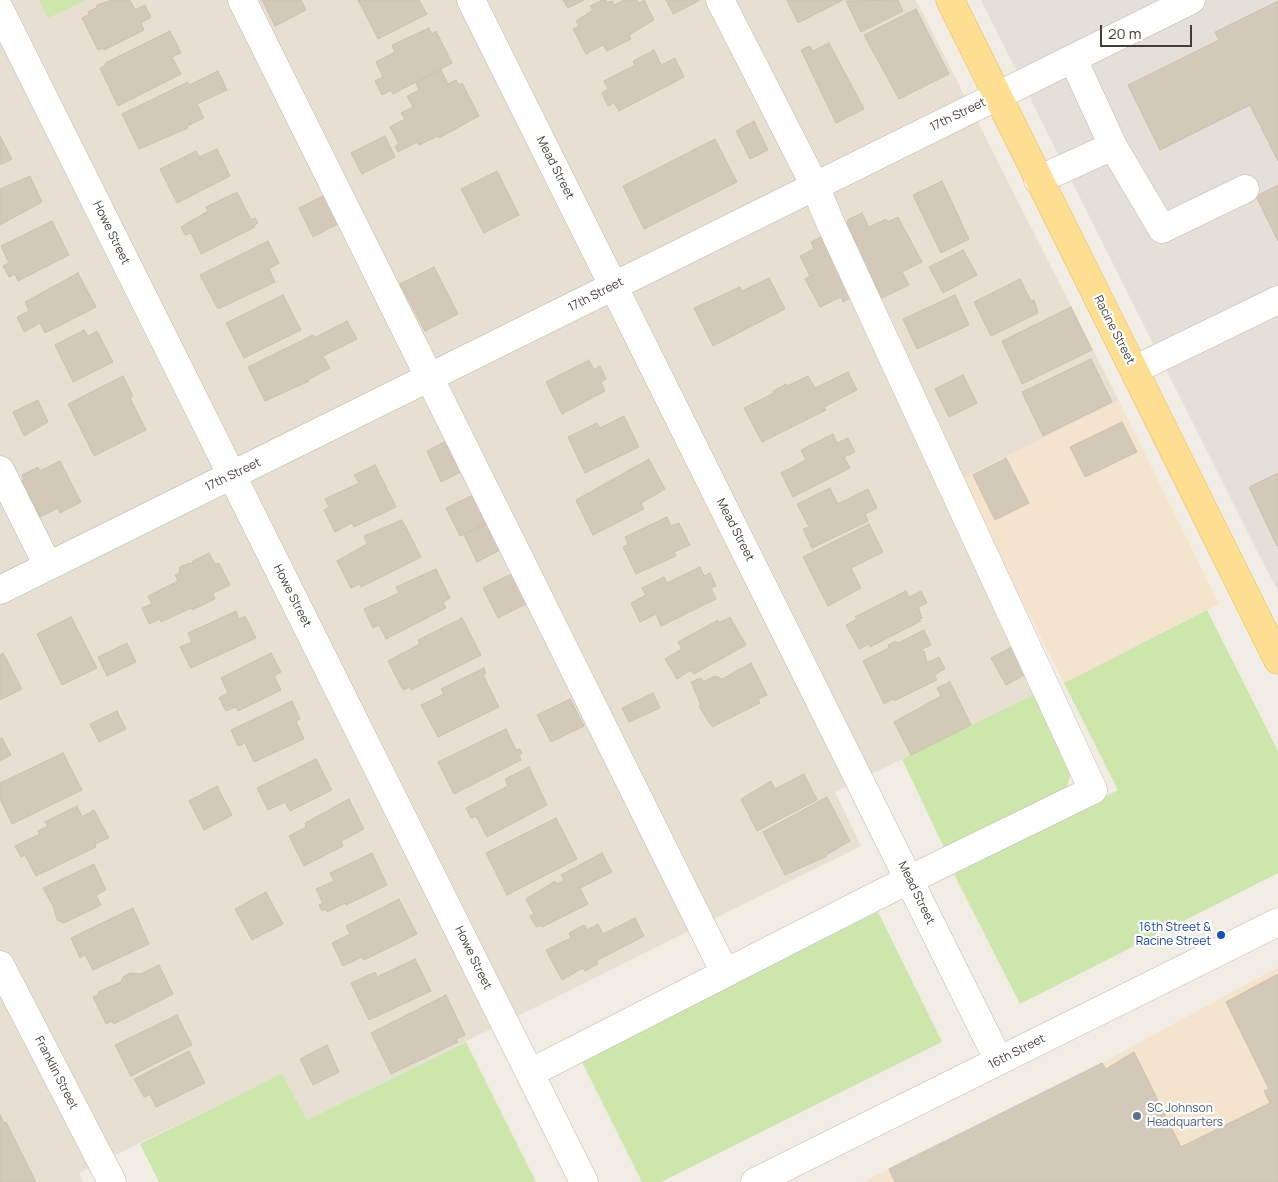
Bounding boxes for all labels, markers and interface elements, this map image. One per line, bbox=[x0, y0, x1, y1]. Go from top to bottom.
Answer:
scale bar bbox=[1103, 15, 1196, 47]
text: 20 m bbox=[1108, 23, 1141, 44]
street label: 17th Street bbox=[928, 95, 988, 135]
street label: Mead Street bbox=[533, 134, 577, 202]
street label: Howe Street bbox=[89, 199, 133, 267]
street label: 17th Street bbox=[566, 275, 626, 315]
street label: Racine Street bbox=[1091, 293, 1137, 367]
street label: 17th Street bbox=[203, 455, 263, 495]
street label: Mead Street bbox=[713, 496, 757, 564]
street label: Howe Street bbox=[270, 562, 314, 630]
street label: Mead Street bbox=[895, 859, 937, 927]
place label: 16th Street & Racine Street bbox=[1136, 921, 1211, 949]
street label: Howe Street bbox=[451, 924, 495, 992]
marker: 16th Street & Racine Street bbox=[1215, 929, 1227, 941]
street label: 16th Street bbox=[986, 1032, 1048, 1072]
street label: Franklin Street bbox=[31, 1034, 81, 1112]
place label: SC Johnson Headquarters bbox=[1147, 1102, 1223, 1130]
marker: SC Johnson Headquarters bbox=[1131, 1110, 1143, 1122]

